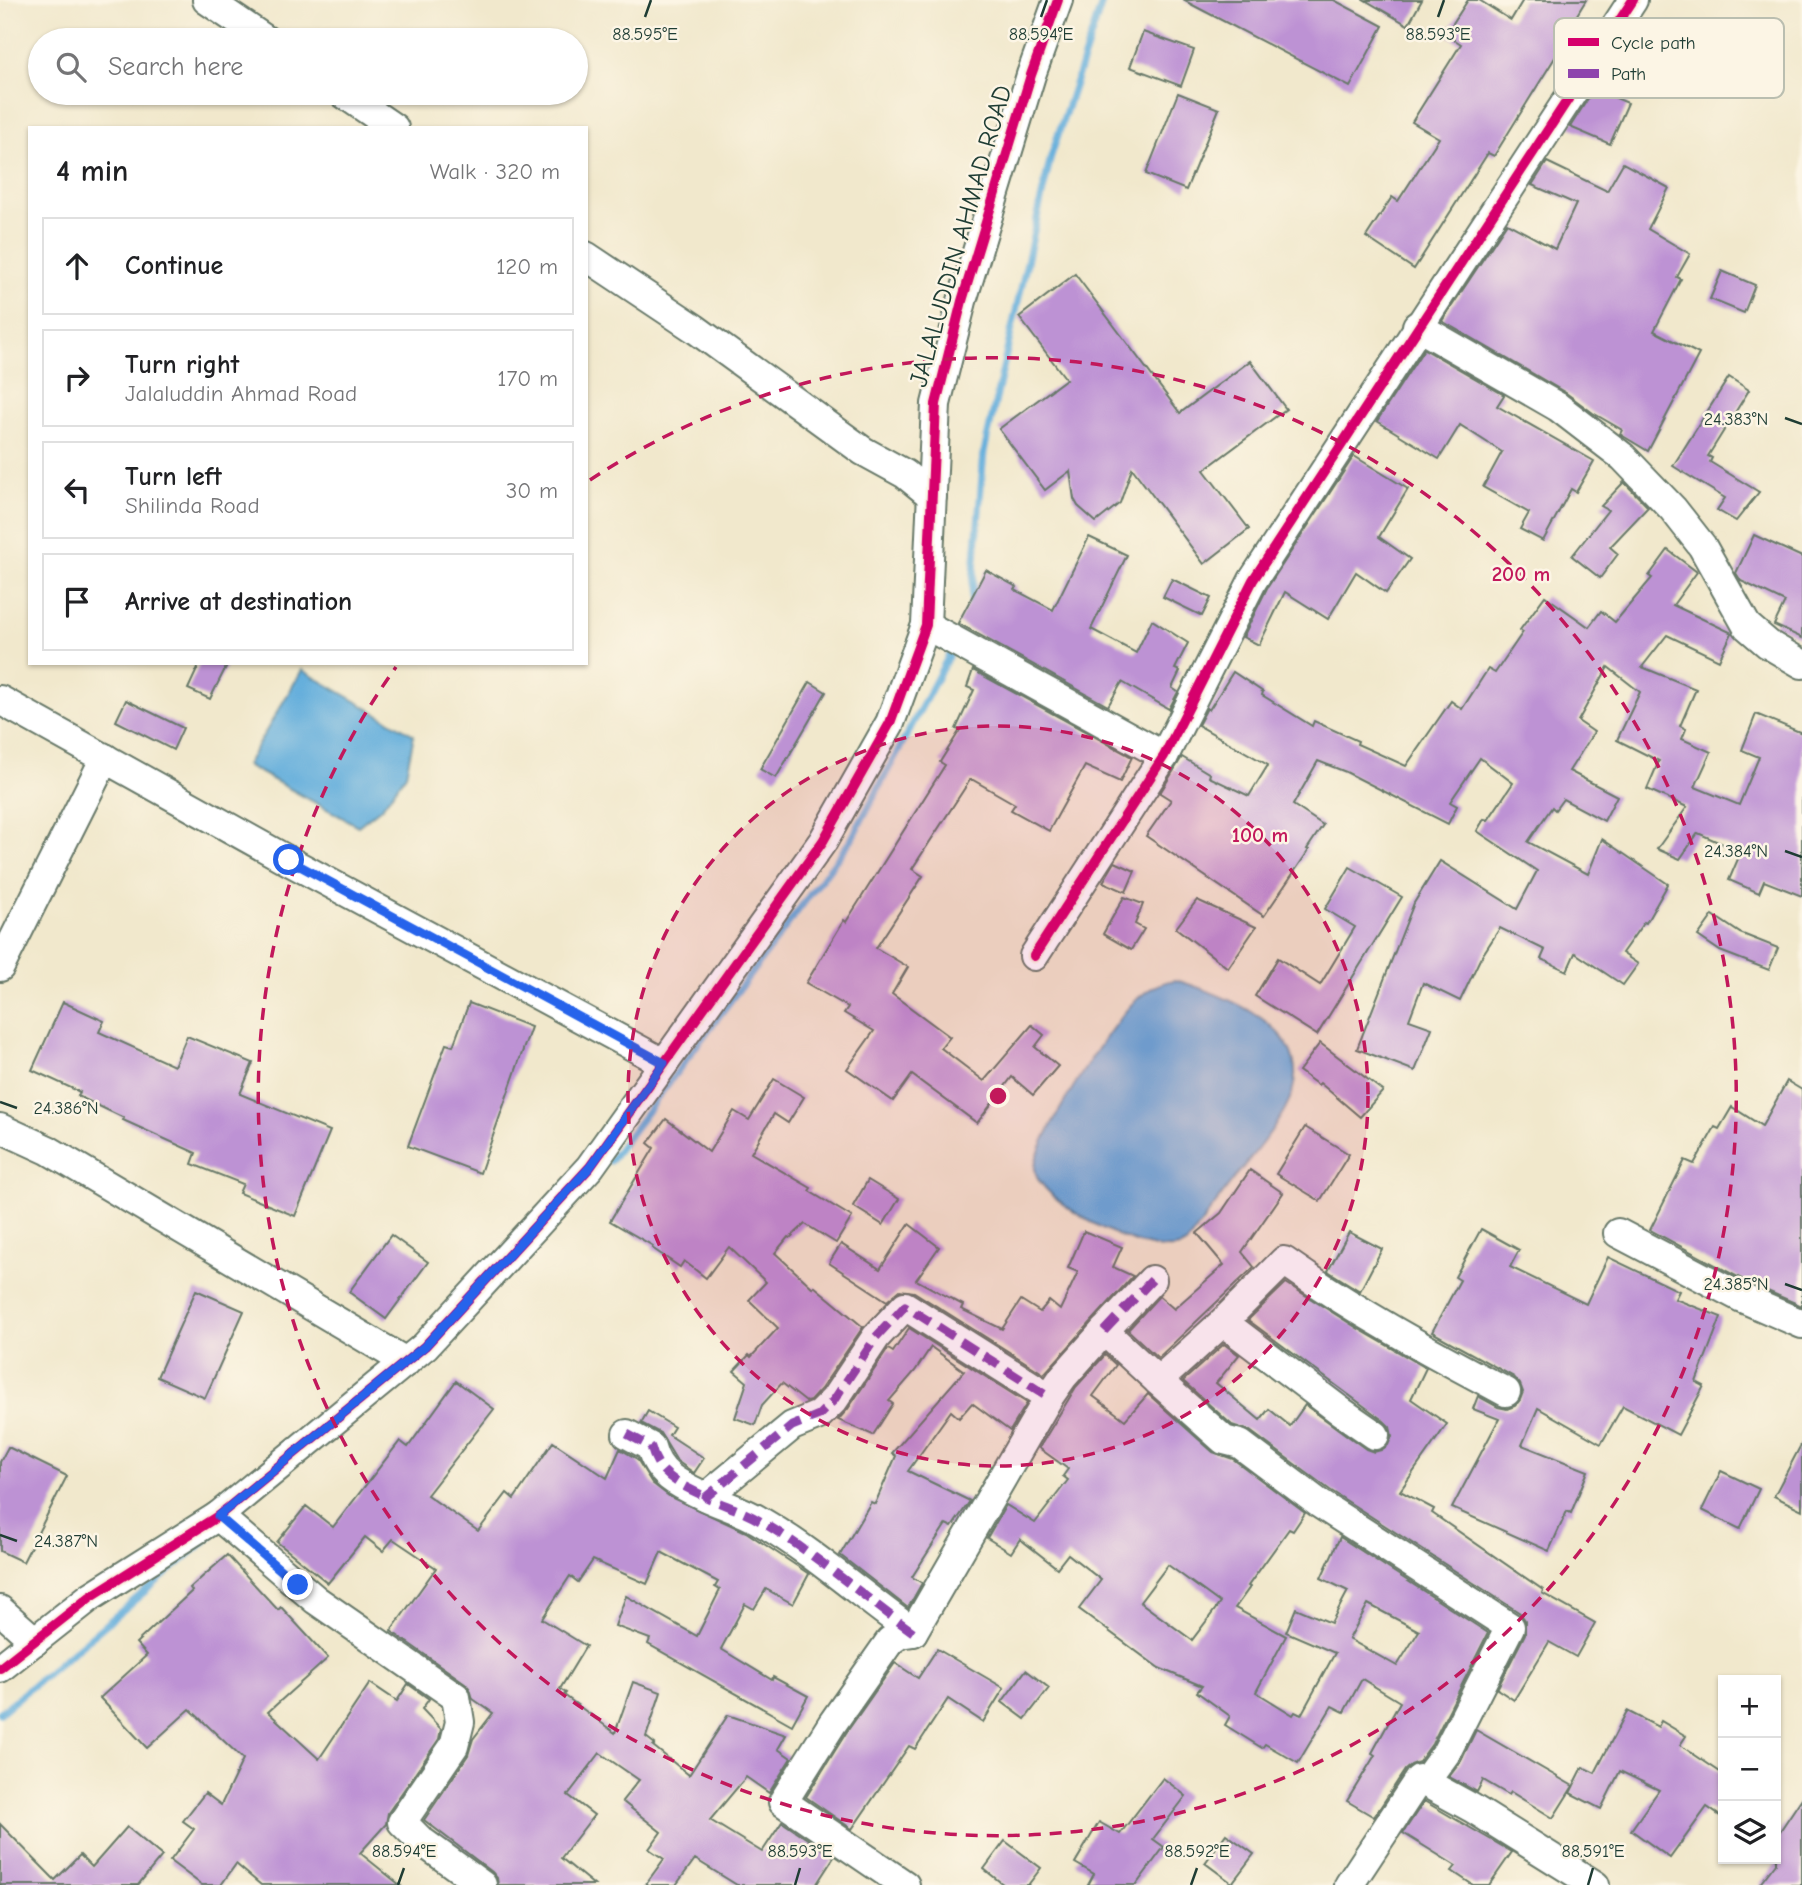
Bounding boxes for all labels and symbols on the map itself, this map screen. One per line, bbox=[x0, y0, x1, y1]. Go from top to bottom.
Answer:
legend bbox=[1554, 18, 1784, 98]
text: 88.595°E bbox=[612, 24, 678, 45]
text: 88.594°E bbox=[1009, 24, 1073, 45]
text: 88.593°E bbox=[1405, 24, 1471, 45]
text: Cycle path bbox=[1611, 32, 1696, 54]
text: Path bbox=[1611, 63, 1646, 85]
street label: JALALUDDIN AHMAD ROAD bbox=[903, 82, 1019, 390]
text: 24.383°N bbox=[1704, 409, 1768, 430]
text: 200 m bbox=[1492, 562, 1550, 586]
text: 100 m bbox=[1232, 823, 1288, 847]
text: 24.384°N bbox=[1704, 841, 1768, 862]
route start bbox=[273, 844, 304, 875]
centre of rings bbox=[986, 1084, 1010, 1108]
text: 24.386°N bbox=[33, 1098, 99, 1119]
text: 24.385°N bbox=[1703, 1274, 1769, 1295]
text: 24.387°N bbox=[34, 1531, 98, 1552]
route end bbox=[282, 1569, 313, 1600]
text: 88.594°E bbox=[372, 1841, 436, 1862]
text: 88.593°E bbox=[767, 1841, 833, 1862]
text: 88.592°E bbox=[1164, 1841, 1230, 1862]
text: 88.591°E bbox=[1561, 1841, 1625, 1862]

